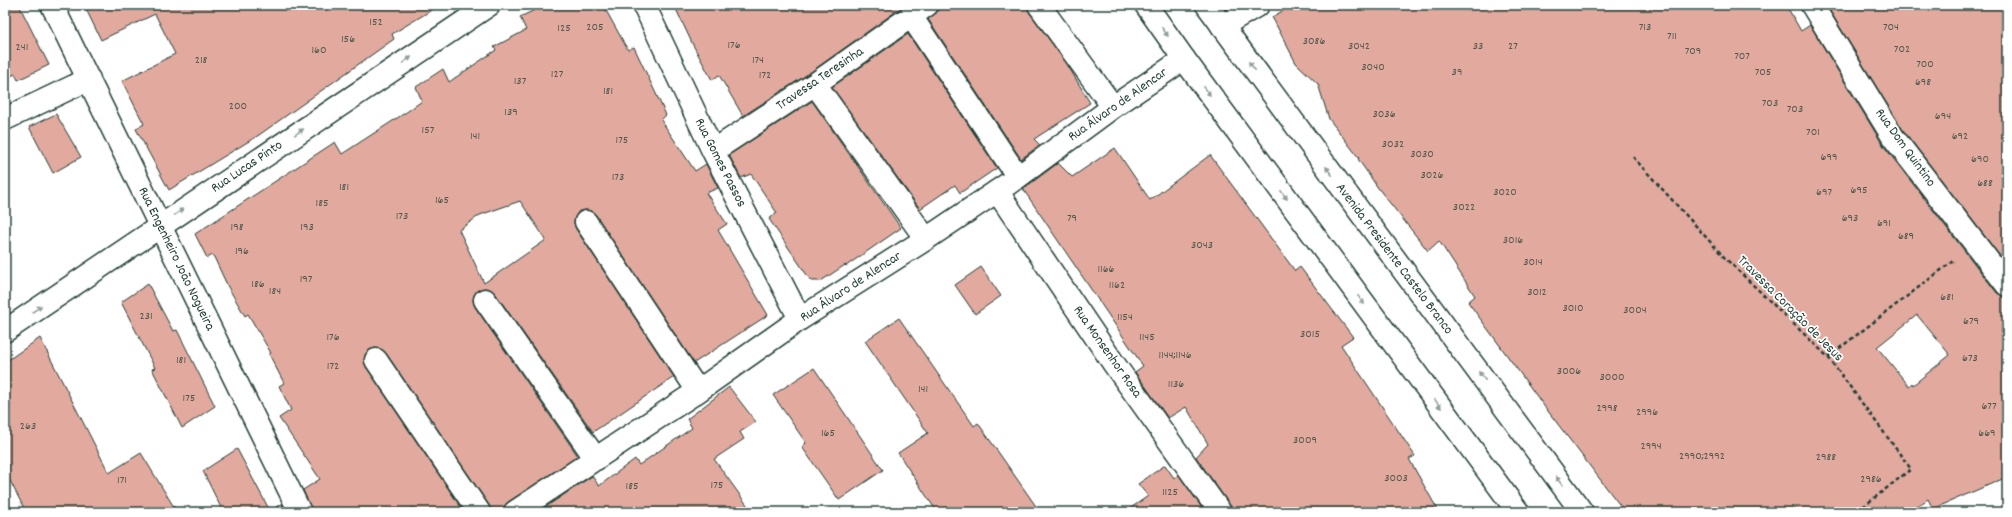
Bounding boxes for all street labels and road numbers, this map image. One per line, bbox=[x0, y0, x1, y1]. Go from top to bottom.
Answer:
street label: Travessa Teresinha bbox=[772, 42, 868, 116]
street label: Rua Álvaro de Alencar bbox=[1064, 63, 1172, 147]
street label: Rua Dom Quintino bbox=[1870, 105, 1940, 191]
street label: Rua Gomes Passos bbox=[689, 115, 751, 211]
street label: Rua Lucas Pinto bbox=[207, 136, 287, 198]
street label: Avenida Presidente Castelo Branco bbox=[1330, 179, 1458, 339]
street label: Rua Engenheiro João Nogueira bbox=[132, 184, 220, 335]
street label: Rua Álvaro de Alencar bbox=[796, 246, 906, 327]
street label: Travessa Coração de Jesus bbox=[1732, 251, 1848, 367]
street label: Rua Monsenhor Rosa bbox=[1068, 302, 1147, 403]

